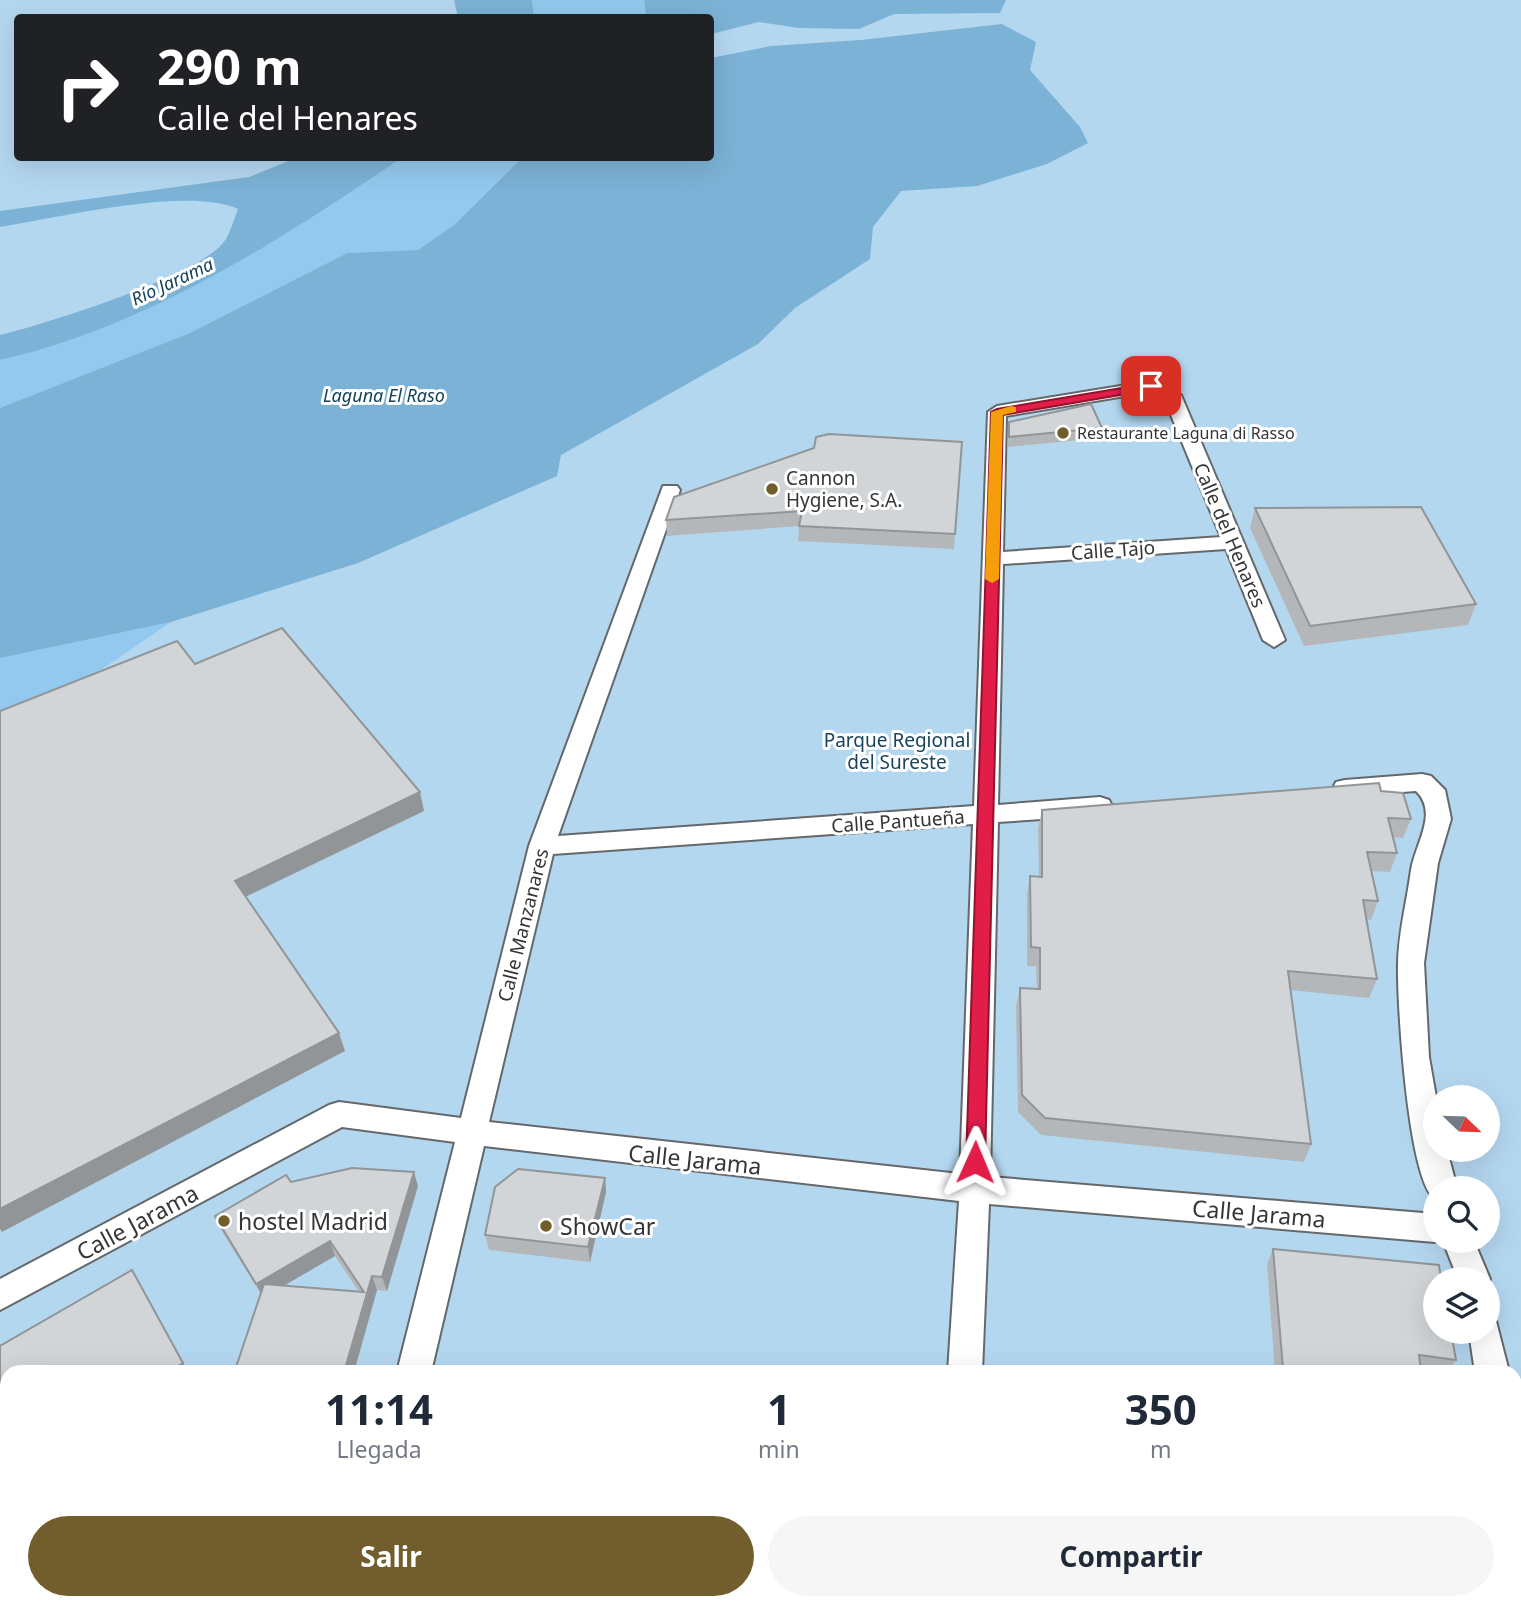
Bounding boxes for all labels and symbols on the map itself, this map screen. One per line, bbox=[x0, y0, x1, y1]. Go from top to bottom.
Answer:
water label: Río Jarama bbox=[127, 252, 217, 310]
pin bbox=[1121, 356, 1181, 416]
water label: Laguna El Raso bbox=[323, 383, 445, 407]
place label: Restaurante Laguna di Rasso bbox=[1077, 422, 1295, 444]
marker: Restaurante Laguna di Rasso bbox=[1055, 425, 1071, 441]
street label: Calle del Henares bbox=[1188, 459, 1272, 611]
place label: Cannon Hygiene, S.A. bbox=[786, 465, 902, 513]
marker: Cannon Hygiene, S.A. bbox=[764, 481, 780, 497]
street label: Calle Tajo bbox=[1070, 534, 1156, 566]
park label: Parque Regional del Sureste bbox=[824, 727, 970, 775]
street label: Calle Pantueña bbox=[830, 803, 966, 839]
street label: Calle Manzanares bbox=[491, 846, 555, 1004]
north arrow bbox=[1423, 1085, 1500, 1162]
position arrow bbox=[938, 1125, 1012, 1199]
street label: Calle Jarama bbox=[627, 1136, 763, 1182]
street label: Calle Jarama bbox=[70, 1176, 204, 1268]
street label: Calle Jarama bbox=[1191, 1191, 1327, 1235]
place label: hostel Madrid bbox=[238, 1205, 388, 1237]
place label: ShowCar bbox=[560, 1210, 656, 1242]
marker: hostel Madrid bbox=[216, 1213, 232, 1229]
marker: ShowCar bbox=[538, 1218, 554, 1234]

